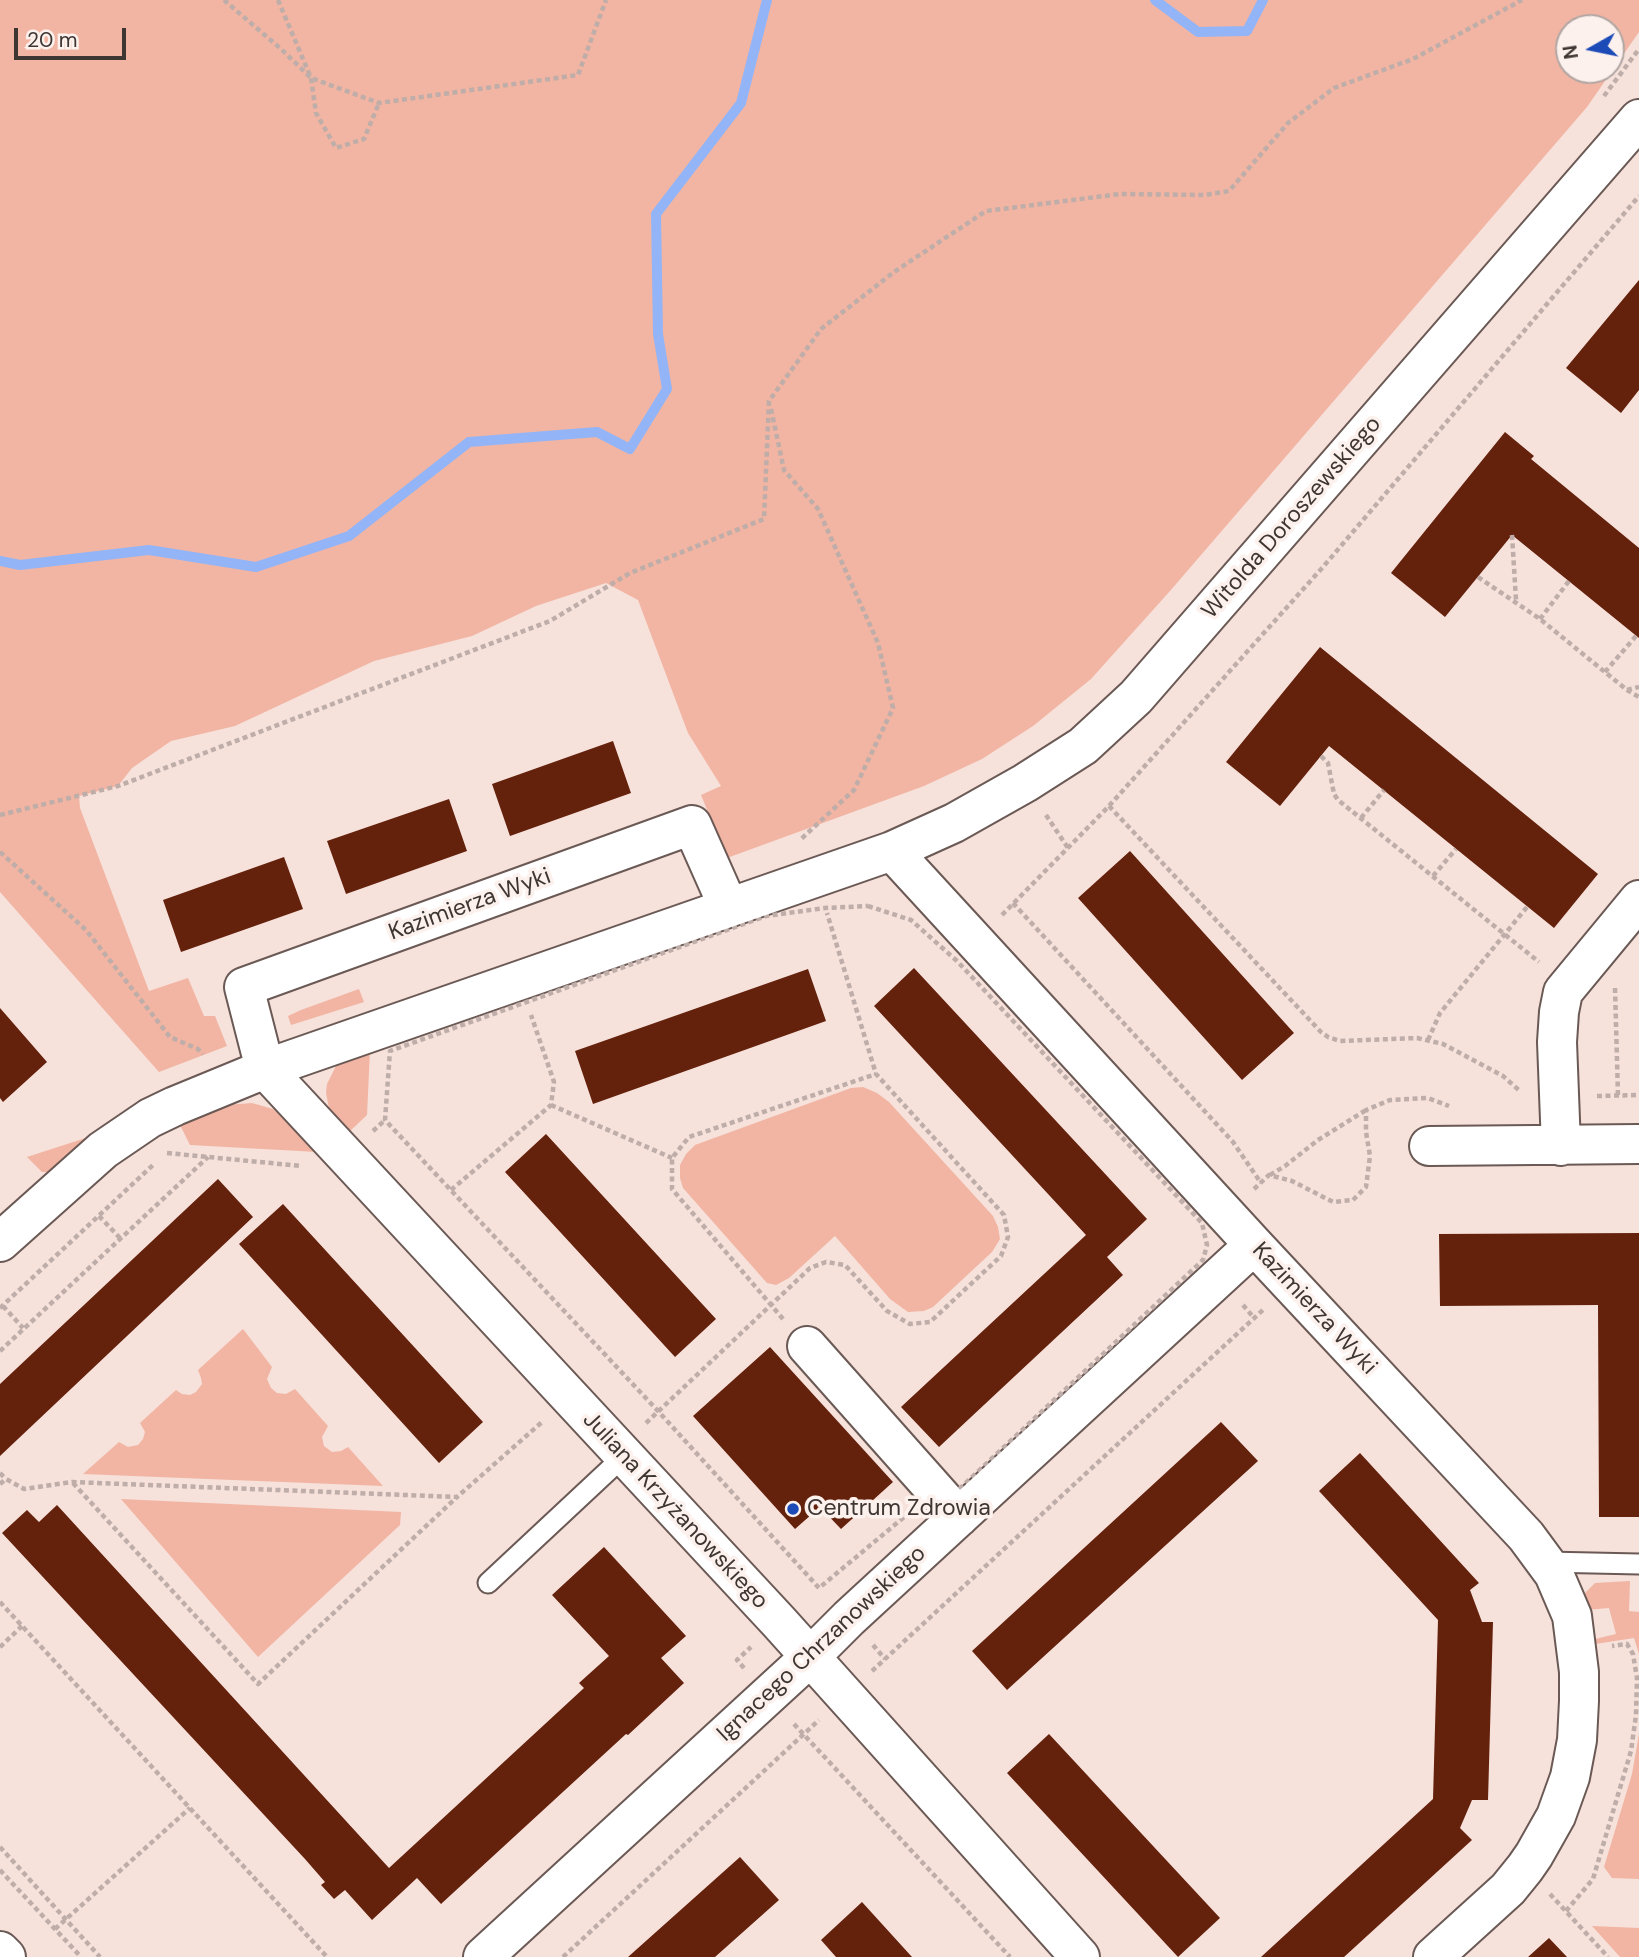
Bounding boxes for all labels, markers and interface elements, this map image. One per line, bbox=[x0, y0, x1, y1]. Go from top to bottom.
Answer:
scale bar bbox=[18, 14, 130, 58]
north arrow bbox=[1555, 14, 1625, 84]
text: 20 m bbox=[27, 26, 78, 54]
text: N bbox=[1557, 43, 1584, 61]
street label: Witolda Doroszewskiego bbox=[1197, 411, 1387, 625]
street label: Kazimierza Wyki bbox=[385, 863, 555, 947]
street label: Kazimierza Wyki bbox=[1246, 1237, 1382, 1381]
street label: Juliana Krzyżanowskiego bbox=[576, 1407, 774, 1615]
place label: Centrum Zdrowia bbox=[807, 1495, 991, 1523]
marker: Centrum Zdrowia bbox=[785, 1501, 801, 1517]
street label: Ignacego Chrzanowskiego bbox=[712, 1540, 932, 1748]

